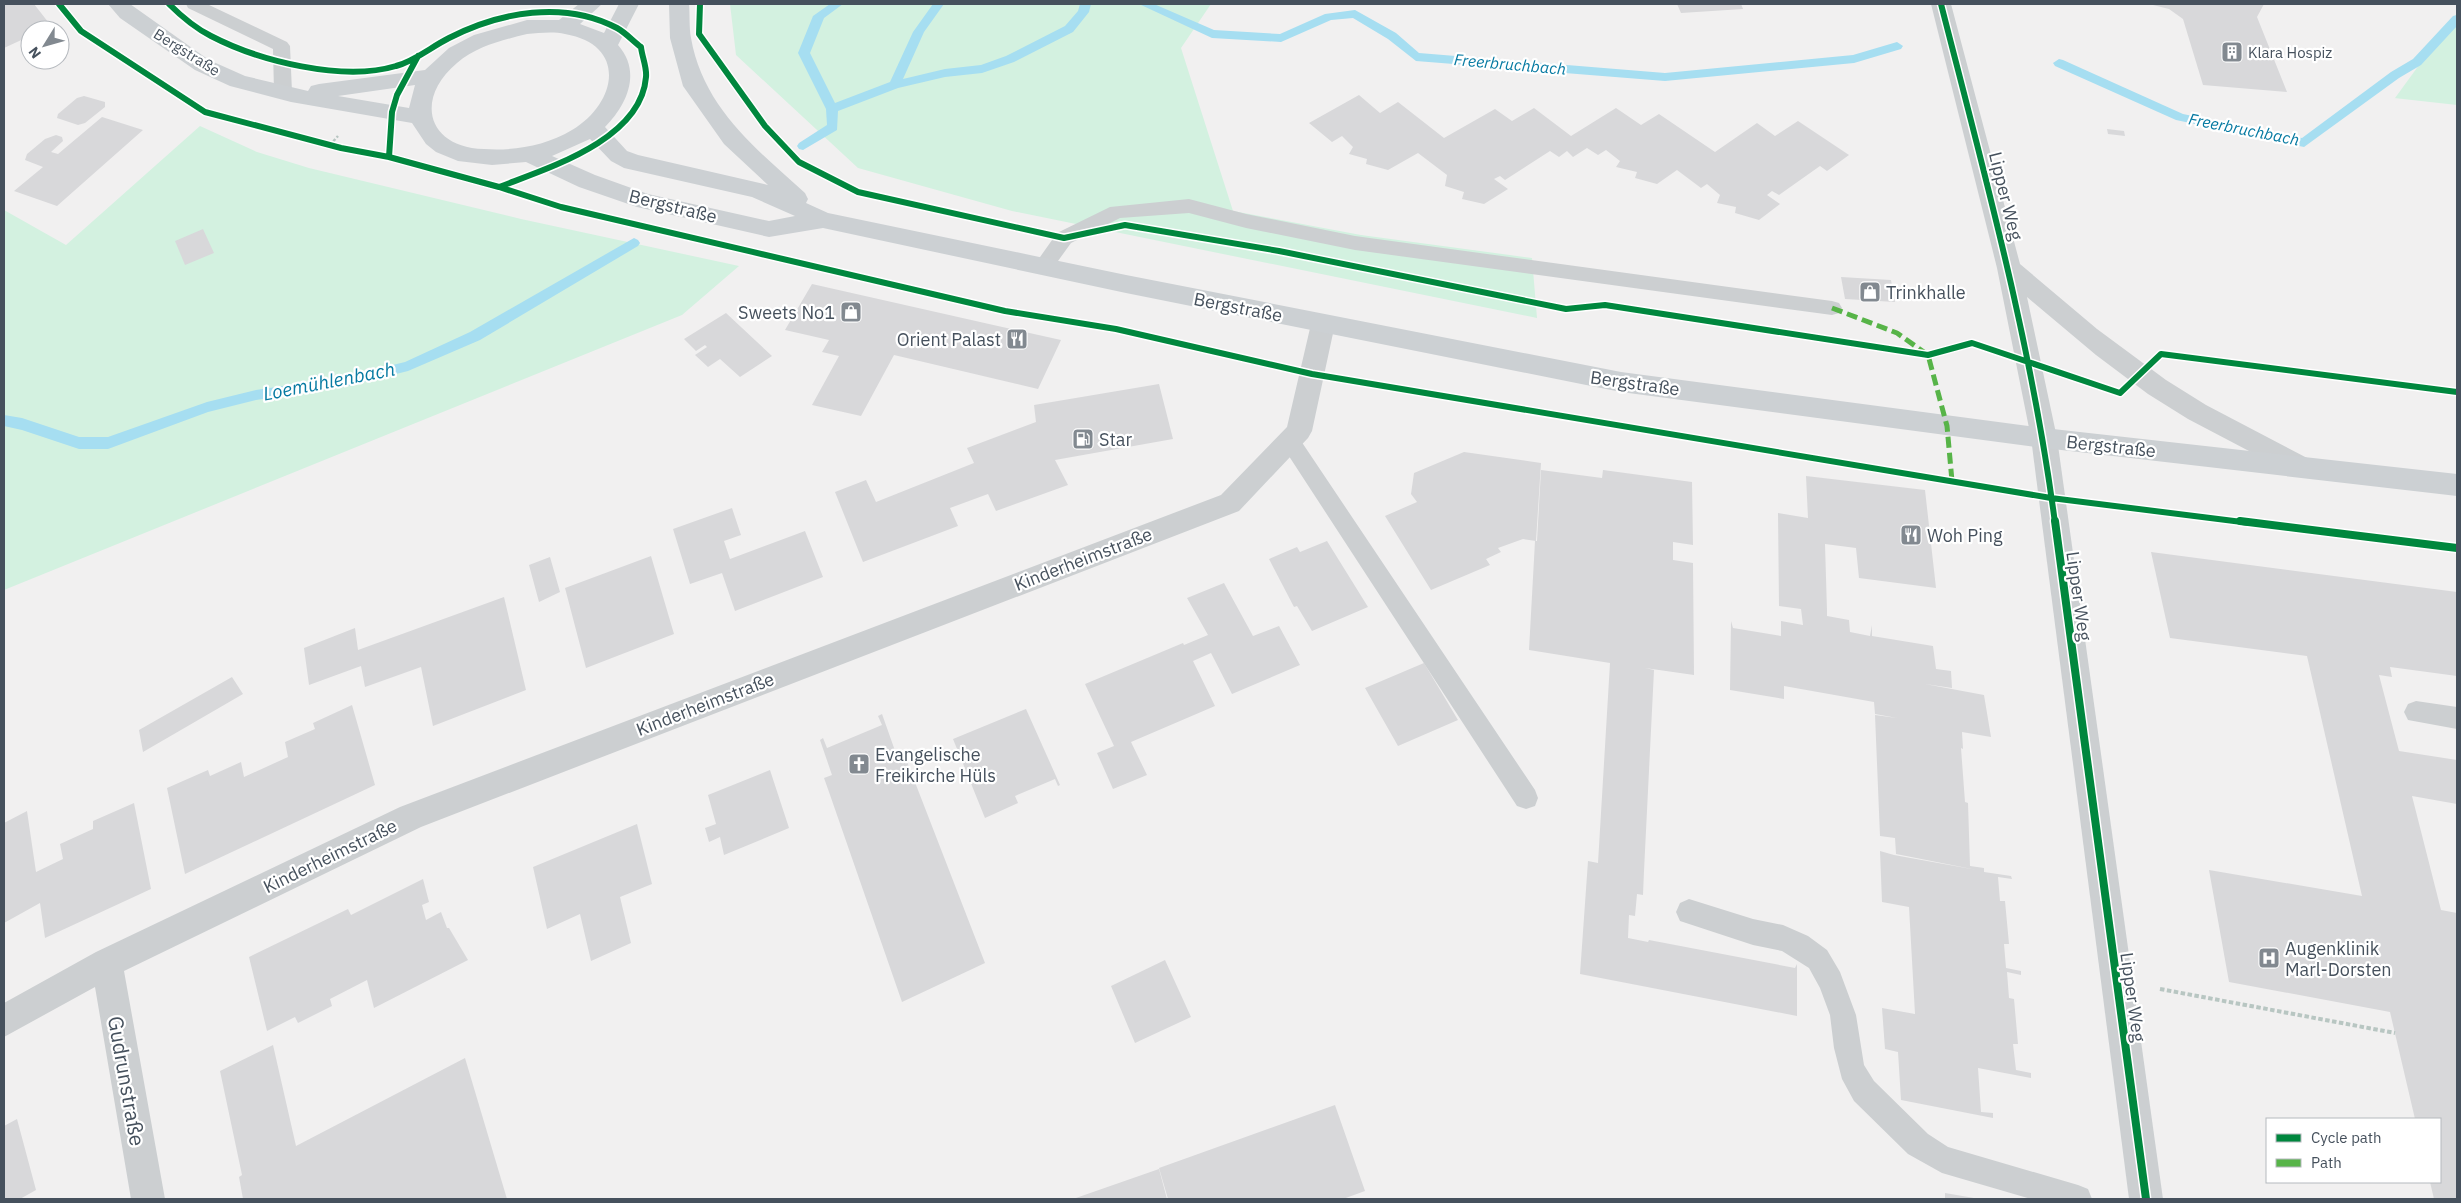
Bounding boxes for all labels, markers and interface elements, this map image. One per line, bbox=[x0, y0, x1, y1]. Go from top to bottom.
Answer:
north arrow bbox=[20, 20, 70, 70]
street label: Bergstraße bbox=[150, 24, 224, 80]
building icon: Klara Hospiz bbox=[2220, 40, 2244, 64]
text: N bbox=[24, 43, 45, 62]
place label: Klara Hospiz bbox=[2248, 43, 2332, 62]
water label: Freerbruchbach bbox=[1453, 49, 1567, 79]
water label: Freerbruchbach bbox=[2187, 108, 2301, 150]
street label: Lipper Weg bbox=[1984, 149, 2028, 243]
street label: Bergstraße bbox=[627, 184, 719, 228]
shop icon: Trinkhalle bbox=[1858, 280, 1882, 304]
place label: Trinkhalle bbox=[1886, 281, 1966, 304]
street label: Bergstraße bbox=[1192, 287, 1284, 327]
shop icon: Sweets No1 bbox=[839, 300, 863, 324]
place label: Sweets No1 bbox=[738, 301, 835, 324]
restaurant icon: Orient Palast bbox=[1005, 327, 1029, 351]
place label: Orient Palast bbox=[897, 328, 1001, 351]
water label: Loemühlenbach bbox=[261, 356, 397, 406]
street label: Bergstraße bbox=[1589, 365, 1681, 401]
fuel station icon: Star bbox=[1071, 427, 1095, 451]
place label: Star bbox=[1099, 428, 1132, 451]
street label: Bergstraße bbox=[2065, 430, 2157, 462]
street label: Kinderheimstraße bbox=[1011, 522, 1155, 596]
restaurant icon: Woh Ping bbox=[1899, 523, 1923, 547]
place label: Woh Ping bbox=[1927, 524, 2003, 547]
street label: Lipper Weg bbox=[2061, 550, 2097, 643]
street label: Kinderheimstraße bbox=[633, 667, 777, 741]
place label: Evangelische Freikirche Hüls bbox=[875, 743, 996, 787]
church icon: Evangelische Freikirche Hüls bbox=[847, 752, 871, 776]
street label: Kinderheimstraße bbox=[259, 814, 401, 898]
place label: Augenklinik Marl-Dorsten bbox=[2285, 937, 2392, 981]
hospital icon: Augenklinik Marl-Dorsten bbox=[2257, 946, 2281, 970]
street label: Lipper Weg bbox=[2115, 951, 2151, 1044]
street label: Gudrunstraße bbox=[102, 1014, 152, 1148]
legend bbox=[2266, 1118, 2441, 1183]
text: Cycle path bbox=[2311, 1128, 2382, 1147]
text: Path bbox=[2311, 1153, 2342, 1172]

